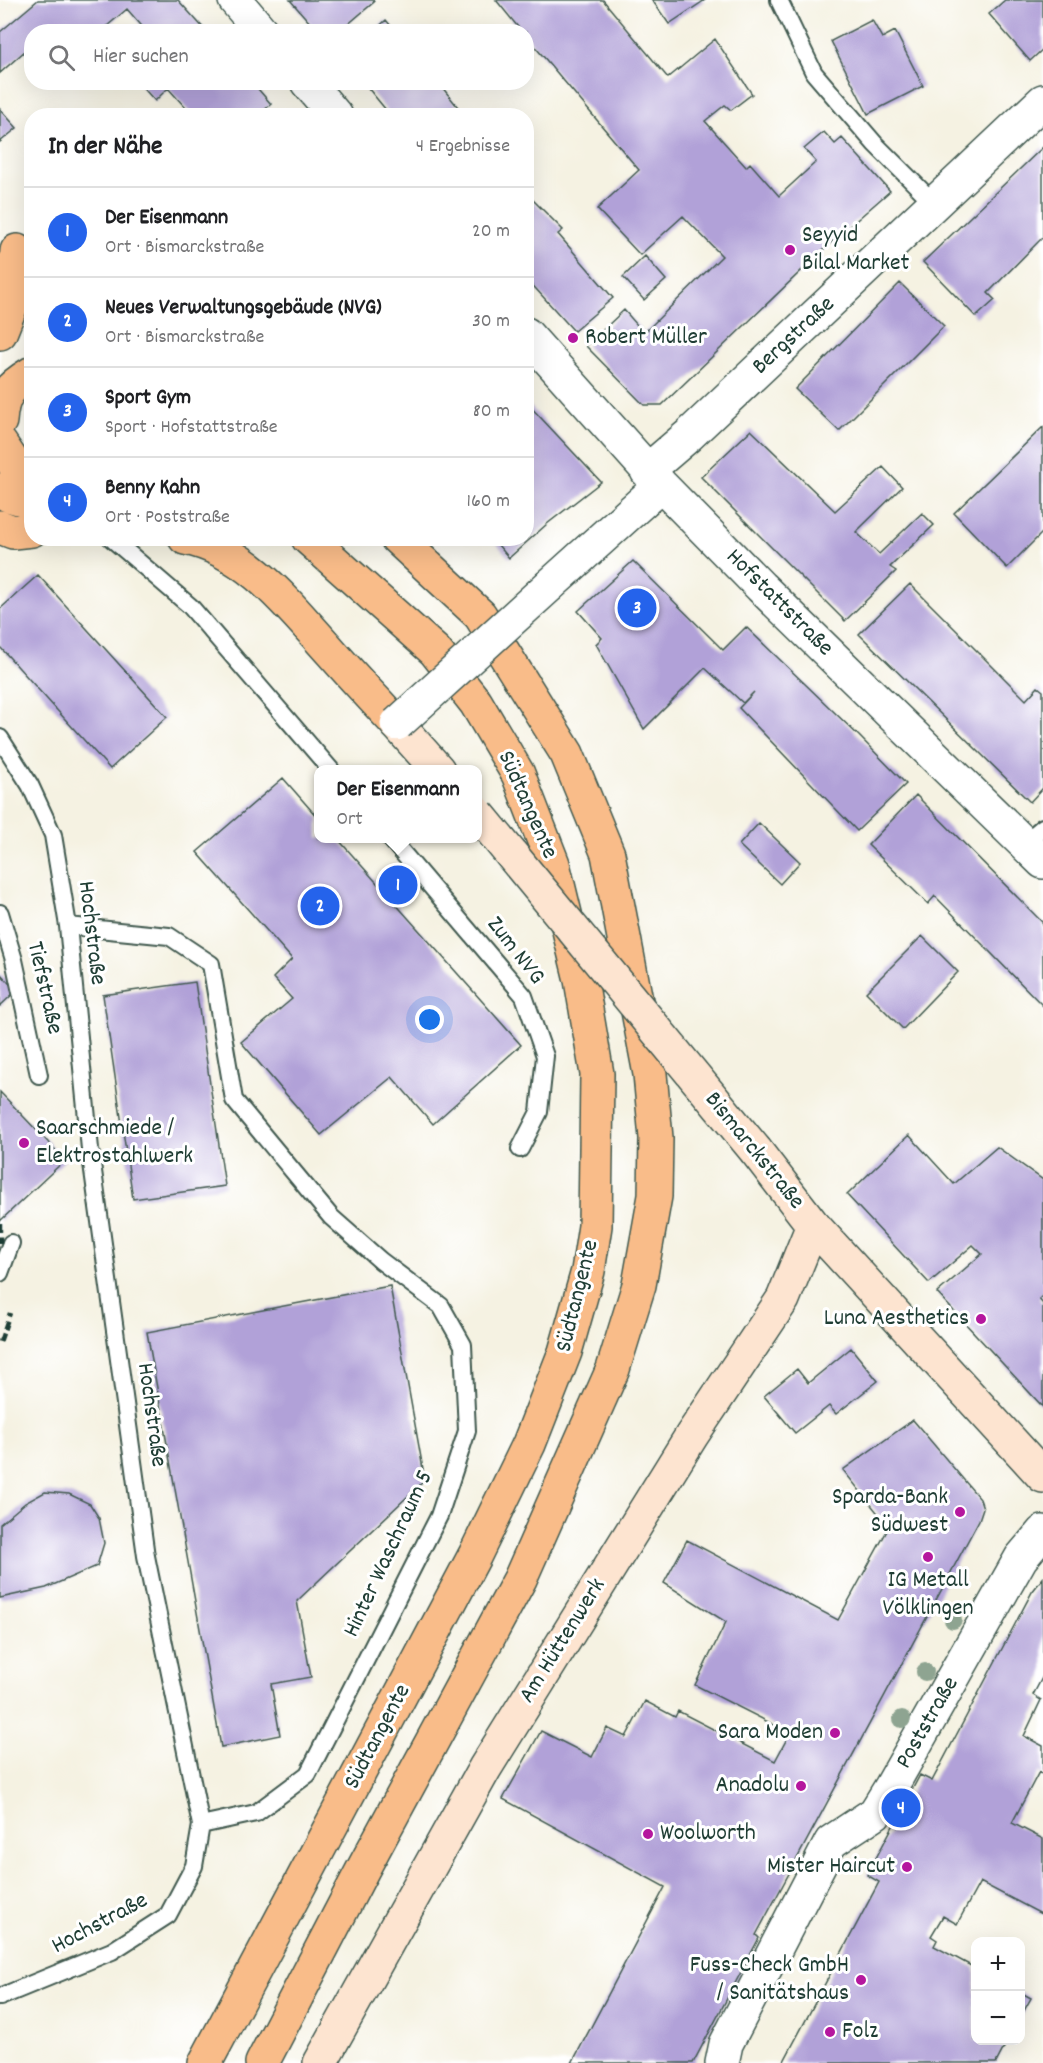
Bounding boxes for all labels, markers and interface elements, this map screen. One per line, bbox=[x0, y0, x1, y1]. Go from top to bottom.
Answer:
search box bbox=[24, 24, 534, 90]
icon: search bbox=[45, 41, 78, 74]
text: Hier suchen bbox=[93, 42, 189, 73]
text: In der Nähe bbox=[48, 129, 162, 166]
text: 4 Ergebnisse bbox=[416, 133, 510, 161]
text: Der Eisenmann bbox=[105, 203, 228, 234]
text: 1 bbox=[65, 218, 70, 246]
text: 20 m bbox=[472, 218, 510, 246]
place label: Seyyid Bilal Market bbox=[802, 219, 910, 281]
text: Ort · Bismarckstraße bbox=[105, 234, 264, 262]
marker: Seyyid Bilal Market bbox=[783, 243, 797, 257]
street label: Bergstraße bbox=[745, 289, 843, 383]
text: Neues Verwaltungsgebäude (NVG) bbox=[105, 293, 382, 324]
text: 2 bbox=[63, 308, 72, 336]
text: 30 m bbox=[472, 308, 510, 336]
place label: Robert Müller bbox=[585, 321, 707, 355]
text: Ort · Bismarckstraße bbox=[105, 324, 264, 352]
marker: Robert Müller bbox=[566, 331, 580, 345]
text: Sport Gym bbox=[105, 383, 191, 414]
text: 3 bbox=[63, 398, 72, 426]
text: 80 m bbox=[473, 398, 510, 426]
text: Sport · Hofstattstraße bbox=[105, 414, 278, 442]
text: Benny Kahn bbox=[105, 473, 200, 504]
text: 4 bbox=[63, 488, 72, 516]
text: 160 m bbox=[467, 488, 510, 516]
text: Ort · Poststraße bbox=[105, 504, 230, 532]
street label: Hofstattstraße bbox=[717, 541, 841, 665]
pin: 3 bbox=[618, 586, 656, 630]
street label: Südtangente bbox=[488, 746, 566, 864]
popup bbox=[314, 765, 482, 843]
text: Der Eisenmann bbox=[336, 775, 460, 806]
text: Ort bbox=[336, 806, 363, 834]
pin: 1 bbox=[378, 862, 418, 908]
street label: Hochstraße bbox=[68, 879, 114, 987]
pin: 2 bbox=[300, 884, 340, 928]
street label: Zum NVG bbox=[477, 910, 553, 992]
street label: Tiefstraße bbox=[17, 938, 71, 1038]
your location bbox=[415, 1005, 444, 1034]
street label: Bismarckstraße bbox=[696, 1085, 812, 1217]
place label: Saarschmiede / Elektrostahlwerk bbox=[36, 1112, 193, 1174]
marker: Saarschmiede / Elektrostahlwerk bbox=[17, 1136, 31, 1150]
street label: Südtangente bbox=[548, 1236, 608, 1356]
place label: Luna Aesthetics bbox=[824, 1302, 969, 1336]
marker: Luna Aesthetics bbox=[974, 1312, 988, 1326]
street label: Hochstraße bbox=[127, 1361, 175, 1469]
street label: Hinter Waschraum 5 bbox=[335, 1465, 443, 1643]
place label: Sparda-Bank Südwest bbox=[832, 1481, 948, 1543]
marker: Sparda-Bank Südwest bbox=[953, 1505, 967, 1519]
marker: IG Metall Völklingen bbox=[921, 1550, 935, 1564]
place label: IG Metall Völklingen bbox=[882, 1564, 974, 1626]
street label: Am Hüttenwerk bbox=[511, 1572, 615, 1710]
street label: Poststraße bbox=[888, 1670, 968, 1776]
street label: Südtangente bbox=[336, 1678, 420, 1796]
place label: Sara Moden bbox=[718, 1716, 823, 1750]
marker: Sara Moden bbox=[828, 1726, 842, 1740]
place label: Anadolu bbox=[716, 1769, 789, 1803]
marker: Anadolu bbox=[794, 1779, 808, 1793]
pin: 4 bbox=[882, 1786, 920, 1830]
place label: Woolworth bbox=[660, 1817, 756, 1851]
marker: Woolworth bbox=[641, 1827, 655, 1841]
place label: Mister Haircut bbox=[767, 1850, 895, 1884]
marker: Mister Haircut bbox=[900, 1860, 914, 1874]
street label: Hochstraße bbox=[46, 1884, 154, 1964]
map controls bbox=[971, 1937, 1025, 2045]
button: + bbox=[971, 1937, 1025, 1991]
place label: Fuss-Check GmbH / Sanitätshaus bbox=[690, 1949, 849, 2011]
marker: Fuss-Check GmbH / Sanitätshaus bbox=[854, 1973, 868, 1987]
button: − bbox=[971, 1991, 1025, 2045]
place label: Folz bbox=[842, 2015, 878, 2049]
marker: Folz bbox=[823, 2025, 837, 2039]

